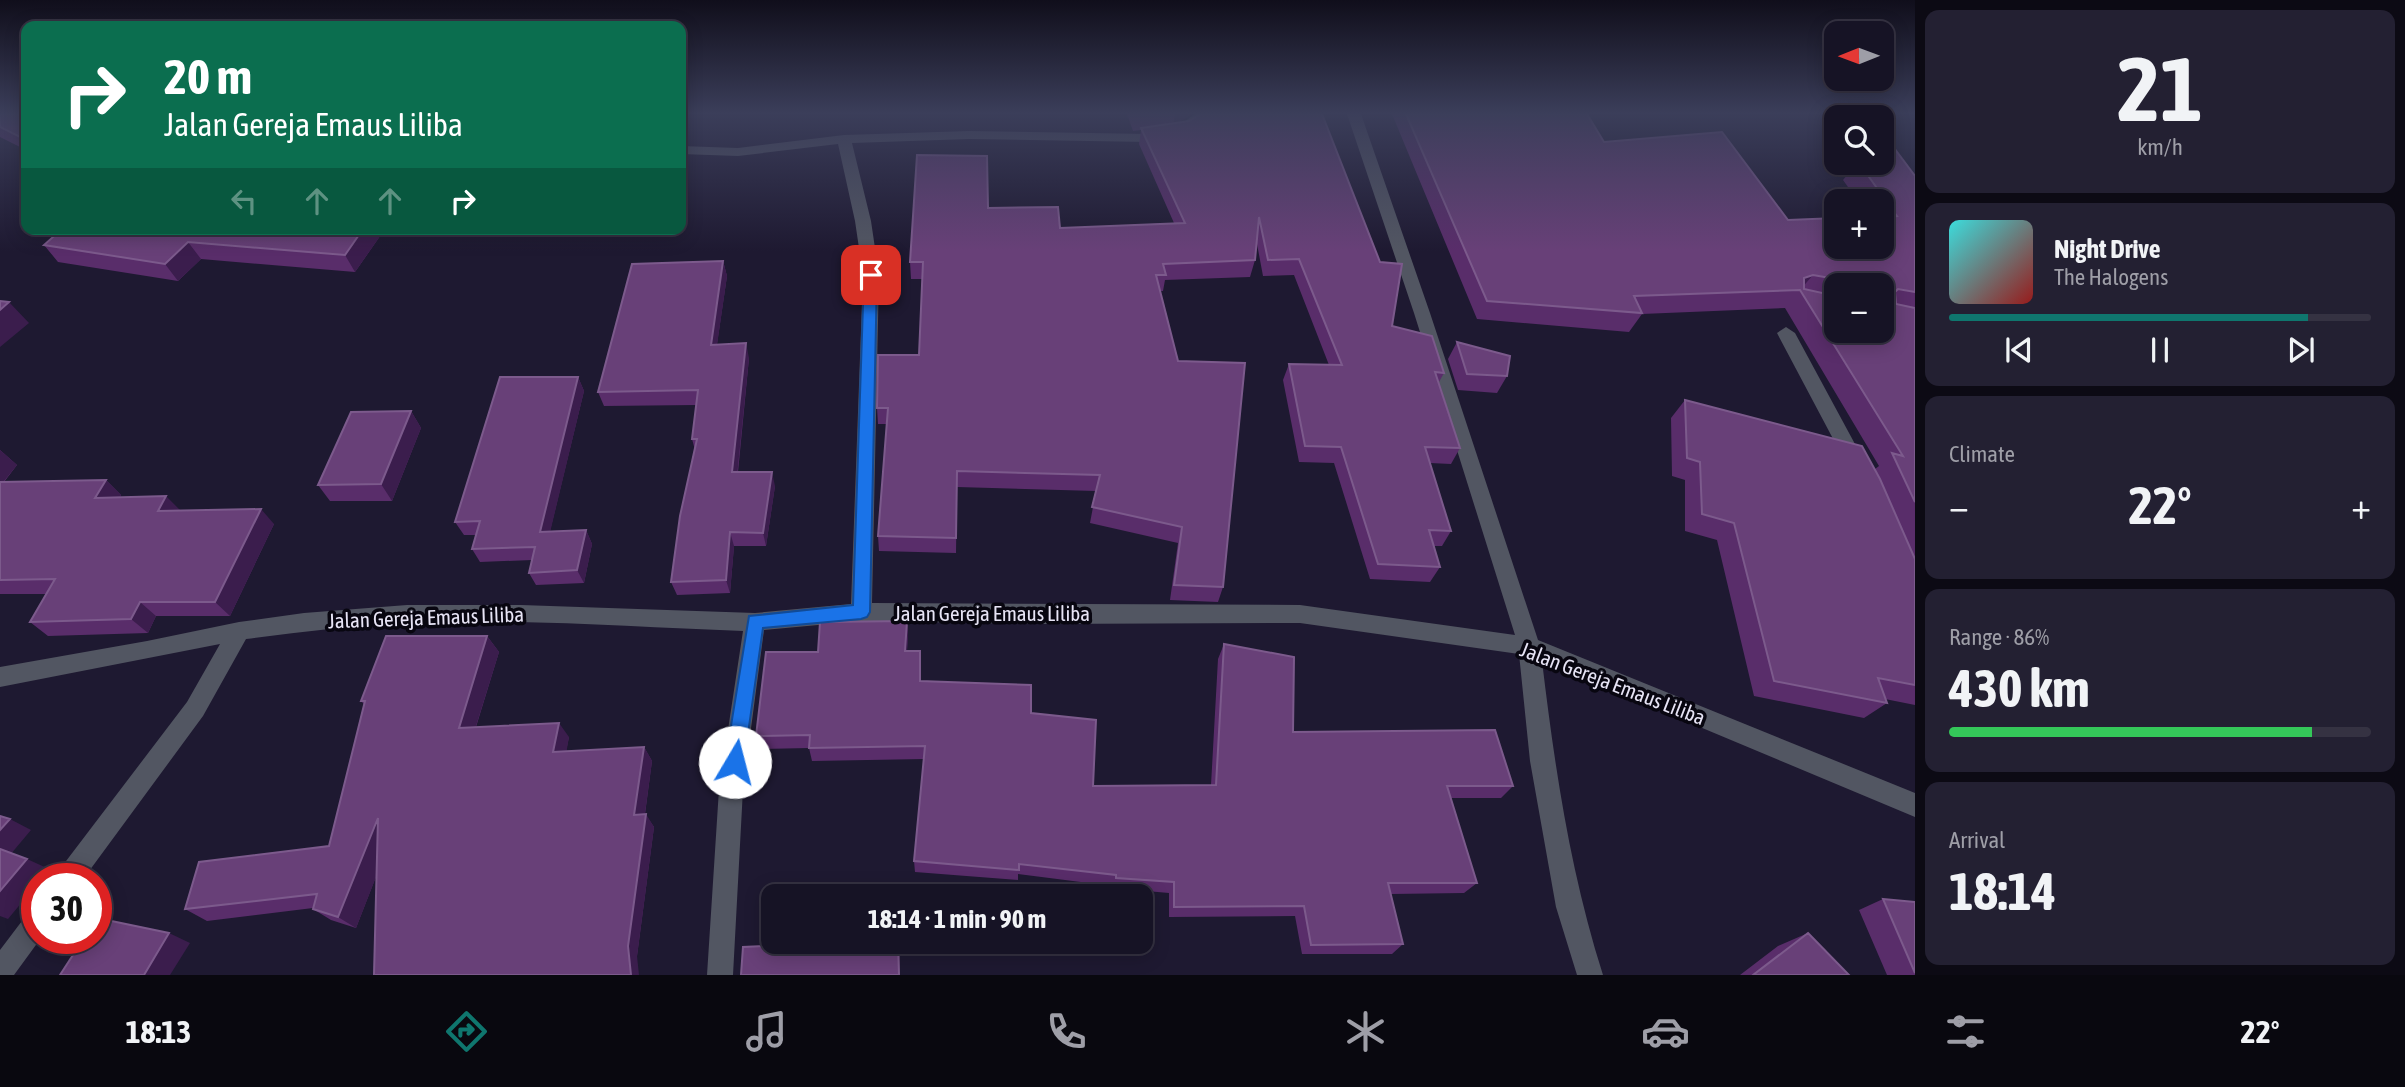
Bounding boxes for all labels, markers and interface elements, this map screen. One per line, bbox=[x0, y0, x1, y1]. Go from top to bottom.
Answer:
north arrow bbox=[1824, 21, 1894, 91]
map controls bbox=[1824, 21, 1894, 343]
text: 21 bbox=[2117, 36, 2203, 140]
text: 20 m bbox=[164, 48, 252, 104]
icon: right bbox=[49, 49, 140, 140]
button: search bbox=[1824, 105, 1894, 175]
text: Jalan Gereja Emaus Liliba bbox=[164, 106, 463, 143]
text: km/h bbox=[2137, 134, 2183, 160]
icon: left bbox=[225, 182, 263, 220]
icon: ahead bbox=[298, 182, 336, 220]
icon: ahead bbox=[371, 182, 409, 220]
icon: right bbox=[444, 182, 482, 220]
button: + bbox=[1824, 189, 1894, 259]
text: Night Drive bbox=[2054, 234, 2161, 264]
pin bbox=[841, 245, 901, 305]
icon: arrive bbox=[852, 256, 890, 294]
text: The Halogens bbox=[2054, 264, 2168, 290]
button: − bbox=[1824, 273, 1894, 343]
icon: previous bbox=[2000, 331, 2038, 369]
icon: pause bbox=[2141, 331, 2179, 369]
icon: next bbox=[2282, 331, 2320, 369]
text: Climate bbox=[1949, 441, 2015, 467]
text: 22° bbox=[2128, 475, 2192, 535]
text: − bbox=[1949, 484, 1969, 527]
text: + bbox=[2351, 484, 2371, 527]
street label: Jalan Gereja Emaus Liliba bbox=[894, 601, 1090, 625]
street label: Jalan Gereja Emaus Liliba bbox=[328, 602, 524, 632]
text: Range · 86% bbox=[1949, 624, 2049, 650]
street label: Jalan Gereja Emaus Liliba bbox=[1517, 637, 1709, 729]
text: 430 km bbox=[1949, 658, 2090, 718]
position arrow bbox=[698, 725, 772, 799]
text: Arrival bbox=[1949, 827, 2005, 853]
text: 18:14 bbox=[1949, 861, 2056, 921]
speed limit sign: 30 bbox=[21, 863, 112, 954]
text: 18:14 · 1 min · 90 m bbox=[868, 904, 1046, 934]
icon: directions bbox=[442, 1007, 491, 1056]
icon: music bbox=[742, 1007, 791, 1056]
icon: phone bbox=[1042, 1007, 1091, 1056]
icon: climate bbox=[1341, 1007, 1390, 1056]
icon: car bbox=[1641, 1007, 1690, 1056]
icon: filters bbox=[1941, 1007, 1990, 1056]
text: 18:13 bbox=[125, 1013, 191, 1050]
text: 22° bbox=[2241, 1013, 2280, 1050]

